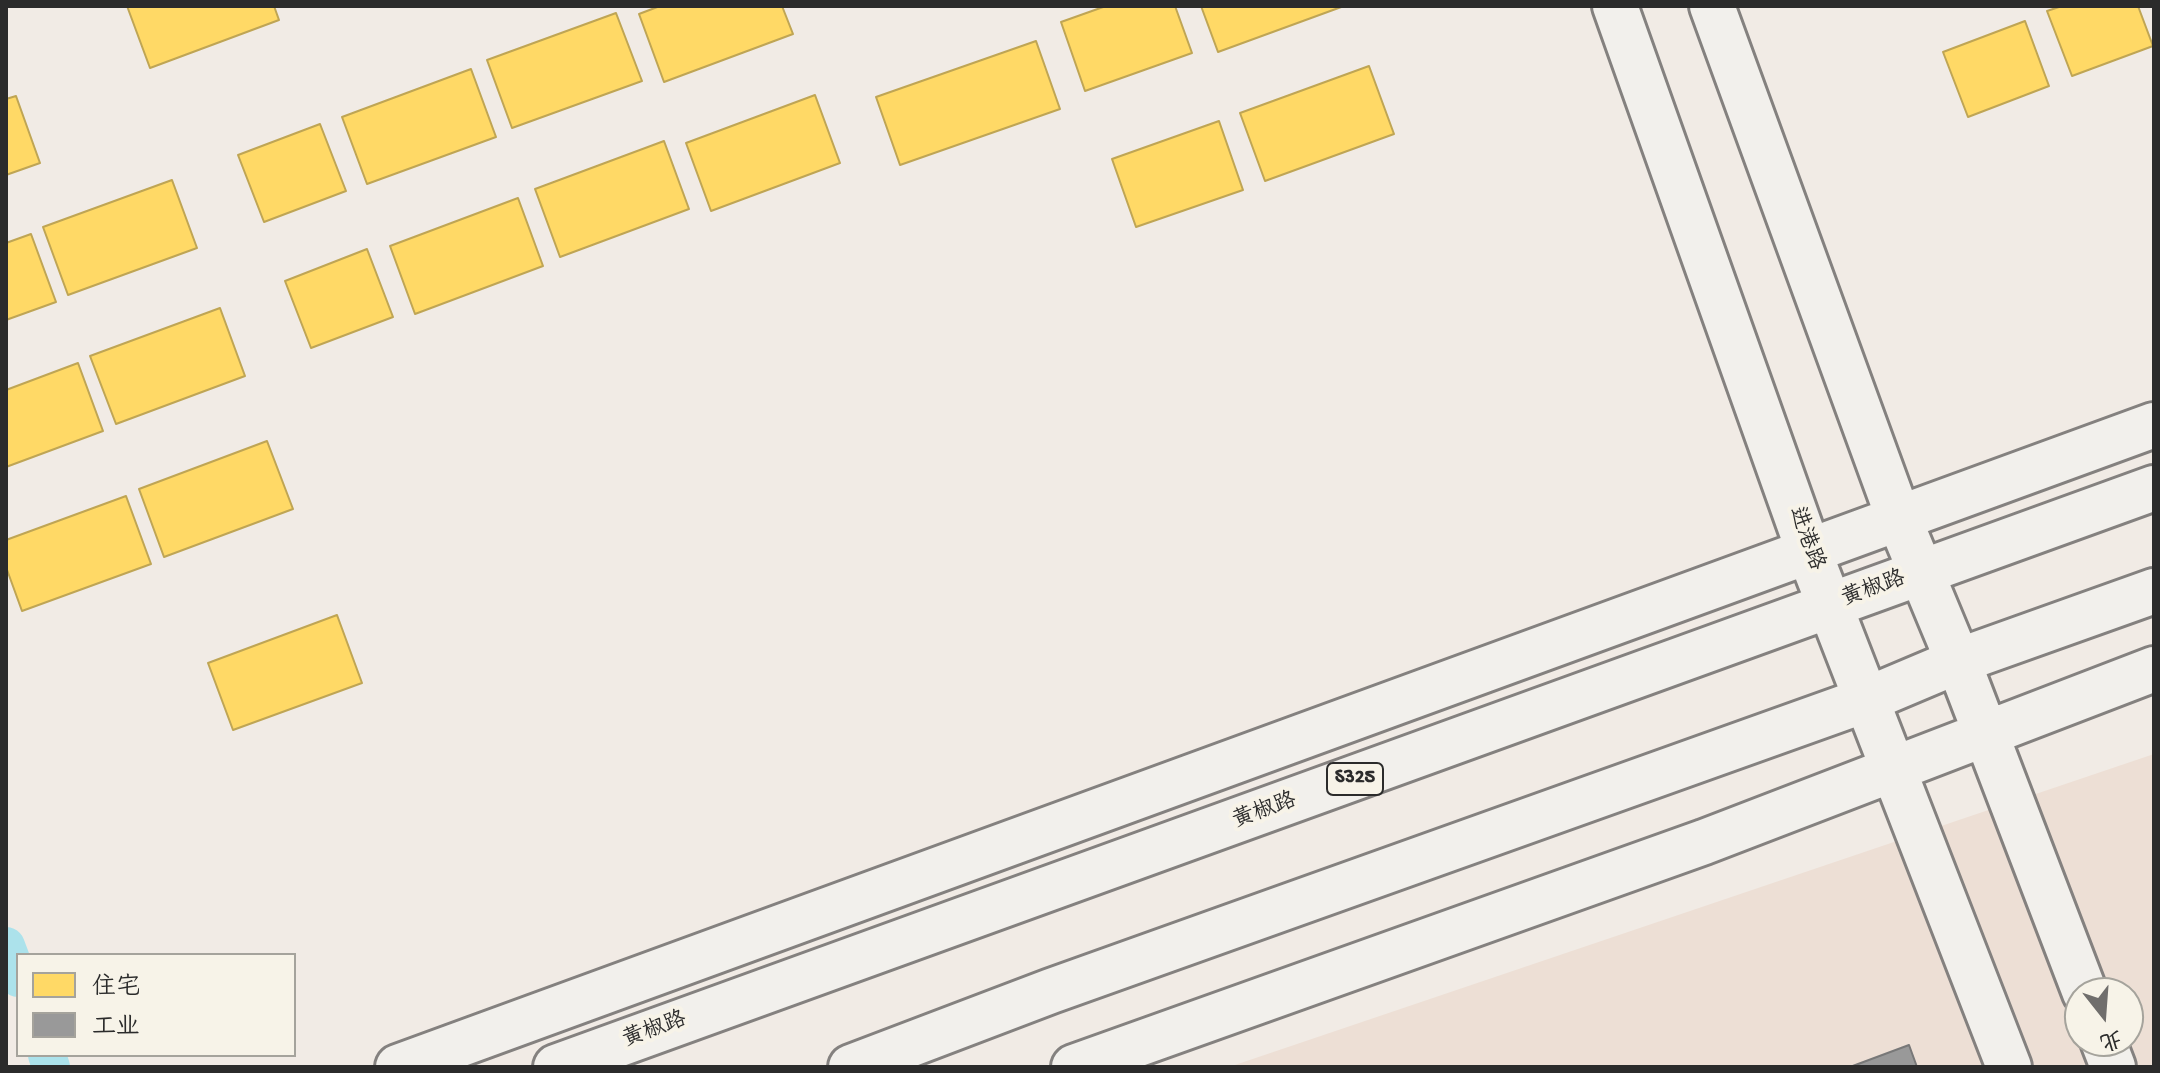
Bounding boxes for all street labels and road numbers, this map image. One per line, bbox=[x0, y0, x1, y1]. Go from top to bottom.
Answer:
street label: 进港路 bbox=[1781, 503, 1829, 575]
street label: 黄椒路 bbox=[1838, 566, 1910, 614]
road number: S325 bbox=[1327, 763, 1383, 795]
street label: 黄椒路 bbox=[1229, 788, 1301, 836]
street label: 黄椒路 bbox=[619, 1007, 691, 1055]

